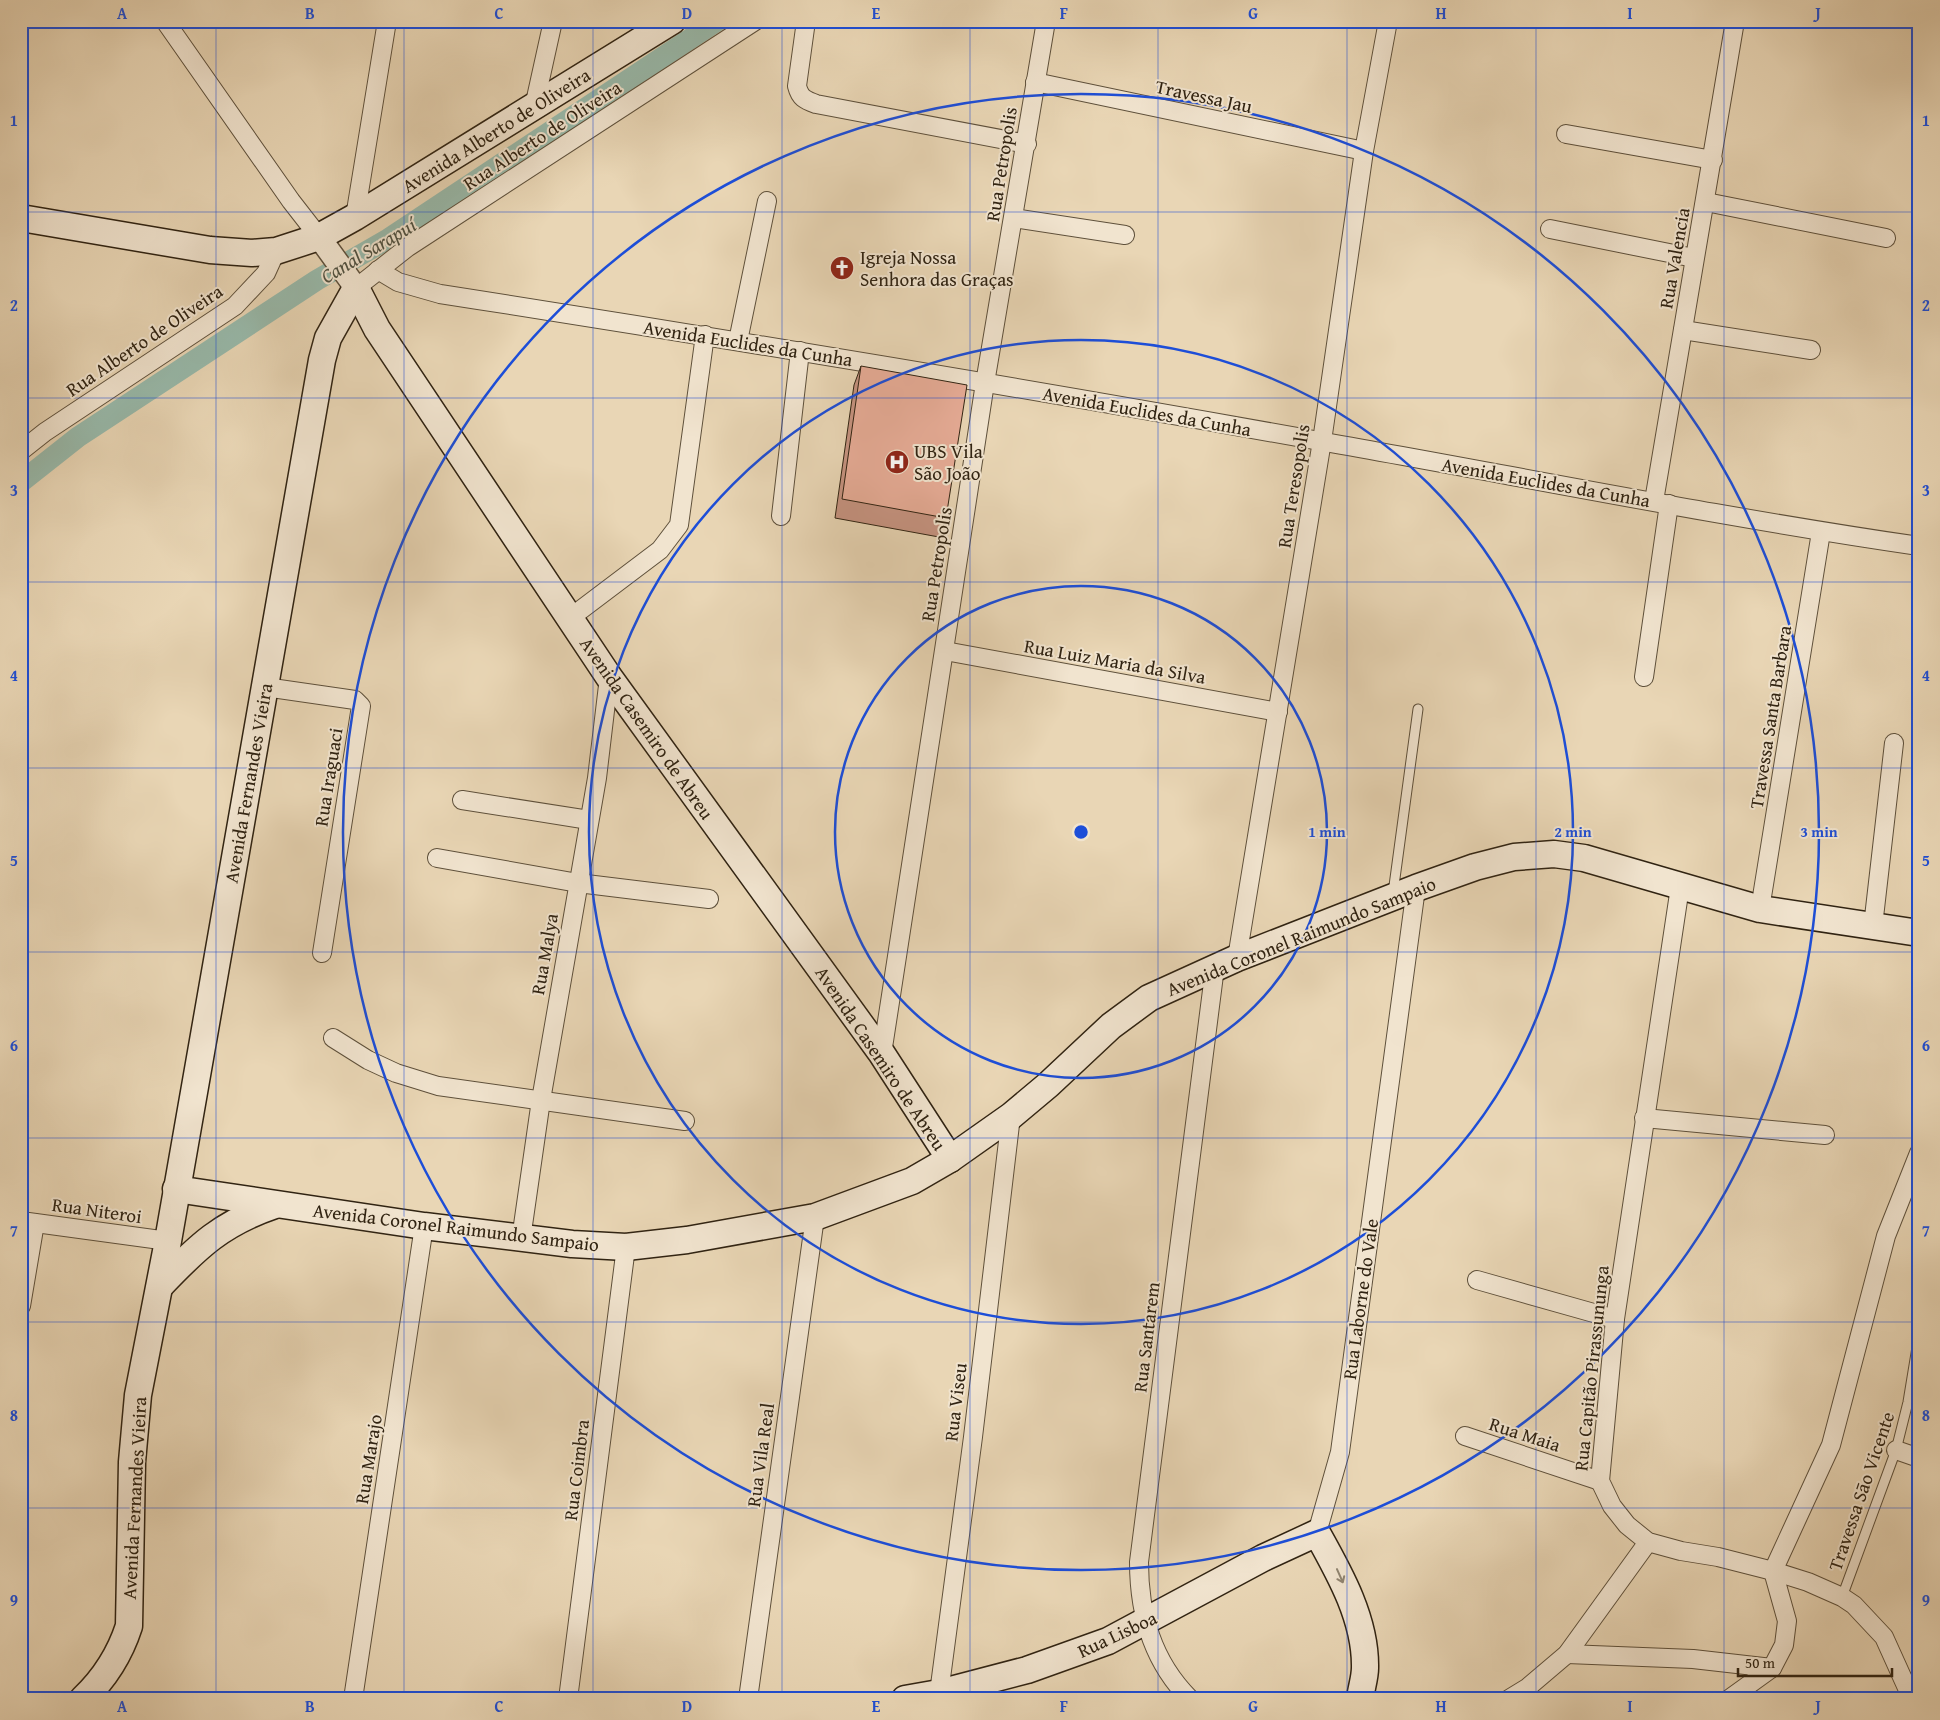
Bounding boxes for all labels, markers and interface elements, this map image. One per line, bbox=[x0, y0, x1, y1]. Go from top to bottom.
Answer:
text: A bbox=[117, 1, 128, 25]
text: B bbox=[305, 1, 315, 25]
text: C bbox=[494, 1, 504, 25]
text: D bbox=[682, 1, 692, 25]
text: E bbox=[872, 1, 881, 25]
text: F bbox=[1060, 1, 1068, 25]
text: G bbox=[1248, 1, 1258, 25]
text: H bbox=[1435, 1, 1447, 25]
text: I bbox=[1627, 1, 1633, 25]
text: J bbox=[1812, 1, 1821, 25]
street label: Avenida Alberto de Oliveira bbox=[396, 61, 596, 199]
street label: Travessa Jau bbox=[1153, 72, 1256, 120]
street label: Rua Alberto de Oliveira bbox=[457, 73, 627, 197]
street label: Rua Petropolis bbox=[978, 105, 1024, 223]
text: 1 bbox=[10, 108, 18, 132]
text: 1 bbox=[1922, 108, 1930, 132]
street label: Rua Valencia bbox=[1651, 205, 1697, 311]
water label: Canal Sarapuí bbox=[315, 209, 423, 290]
place label: Igreja Nossa Senhora das Graças bbox=[860, 243, 1014, 293]
church icon: Igreja Nossa Senhora das Graças bbox=[829, 255, 855, 281]
street label: Rua Alberto de Oliveira bbox=[60, 277, 228, 403]
text: 2 bbox=[10, 293, 18, 317]
text: 2 bbox=[1922, 293, 1930, 317]
street label: Avenida Euclides da Cunha bbox=[641, 313, 855, 373]
street label: Avenida Euclides da Cunha bbox=[1040, 379, 1254, 443]
street label: Rua Teresopolis bbox=[1269, 422, 1317, 550]
place label: UBS Vila São João bbox=[914, 437, 983, 487]
hospital icon: UBS Vila São João bbox=[884, 449, 910, 475]
street label: Avenida Euclides da Cunha bbox=[1439, 450, 1653, 514]
text: 3 bbox=[10, 478, 18, 502]
text: 3 bbox=[1922, 478, 1930, 502]
street label: Rua Petropolis bbox=[913, 505, 959, 623]
street label: Travessa Santa Barbara bbox=[1742, 623, 1798, 811]
street label: Avenida Casemiro de Abreu bbox=[573, 631, 721, 826]
street label: Rua Luiz Maria da Silva bbox=[1022, 631, 1208, 691]
text: 4 bbox=[10, 663, 18, 687]
text: 4 bbox=[1922, 663, 1930, 687]
street label: Avenida Fernandes Vieira bbox=[217, 681, 279, 885]
street label: Rua Iraguaci bbox=[306, 726, 350, 828]
text: 1 min bbox=[1308, 821, 1346, 842]
text: 2 min bbox=[1554, 821, 1592, 842]
text: 3 min bbox=[1800, 821, 1838, 842]
centre of rings bbox=[1072, 823, 1090, 841]
text: 5 bbox=[10, 848, 18, 872]
text: 5 bbox=[1922, 848, 1930, 872]
street label: Avenida Coronel Raimundo Sampaio bbox=[1162, 869, 1440, 1003]
street label: Rua Malya bbox=[523, 911, 565, 997]
street label: Avenida Casemiro de Abreu bbox=[809, 960, 954, 1156]
text: 6 bbox=[10, 1033, 18, 1057]
text: 6 bbox=[1922, 1033, 1930, 1057]
street label: Rua Niteroi bbox=[50, 1190, 144, 1230]
street label: Avenida Coronel Raimundo Sampaio bbox=[311, 1196, 601, 1258]
street label: Rua Laborne do Vale bbox=[1335, 1217, 1385, 1381]
text: 7 bbox=[10, 1218, 18, 1242]
text: 7 bbox=[1922, 1218, 1930, 1242]
street label: Rua Capitão Pirassununga bbox=[1566, 1264, 1616, 1472]
street label: Rua Santarem bbox=[1125, 1280, 1167, 1394]
street label: Rua Viseu bbox=[936, 1360, 974, 1443]
street label: Avenida Fernandes Vieira bbox=[115, 1396, 153, 1600]
street label: Rua Vila Real bbox=[739, 1401, 781, 1509]
text: 8 bbox=[10, 1403, 18, 1427]
text: 8 bbox=[1922, 1403, 1930, 1427]
street label: Travessa Sāo Vicente bbox=[1821, 1408, 1901, 1574]
street label: Rua Maia bbox=[1486, 1409, 1564, 1459]
street label: Rua Marajo bbox=[347, 1412, 389, 1506]
street label: Rua Coimbra bbox=[556, 1418, 596, 1522]
one-way arrow bbox=[1336, 1568, 1345, 1583]
text: 9 bbox=[10, 1588, 18, 1612]
text: 9 bbox=[1922, 1588, 1930, 1612]
street label: Rua Lisboa bbox=[1073, 1603, 1161, 1665]
scale bar bbox=[1738, 1645, 1891, 1677]
text: 50 m bbox=[1745, 1652, 1776, 1673]
text: A bbox=[117, 1694, 128, 1718]
text: B bbox=[305, 1694, 315, 1718]
text: C bbox=[494, 1694, 504, 1718]
text: D bbox=[682, 1694, 692, 1718]
text: E bbox=[872, 1694, 881, 1718]
text: F bbox=[1060, 1694, 1068, 1718]
text: G bbox=[1248, 1694, 1258, 1718]
text: H bbox=[1435, 1694, 1447, 1718]
text: I bbox=[1627, 1694, 1633, 1718]
text: J bbox=[1812, 1694, 1821, 1718]

